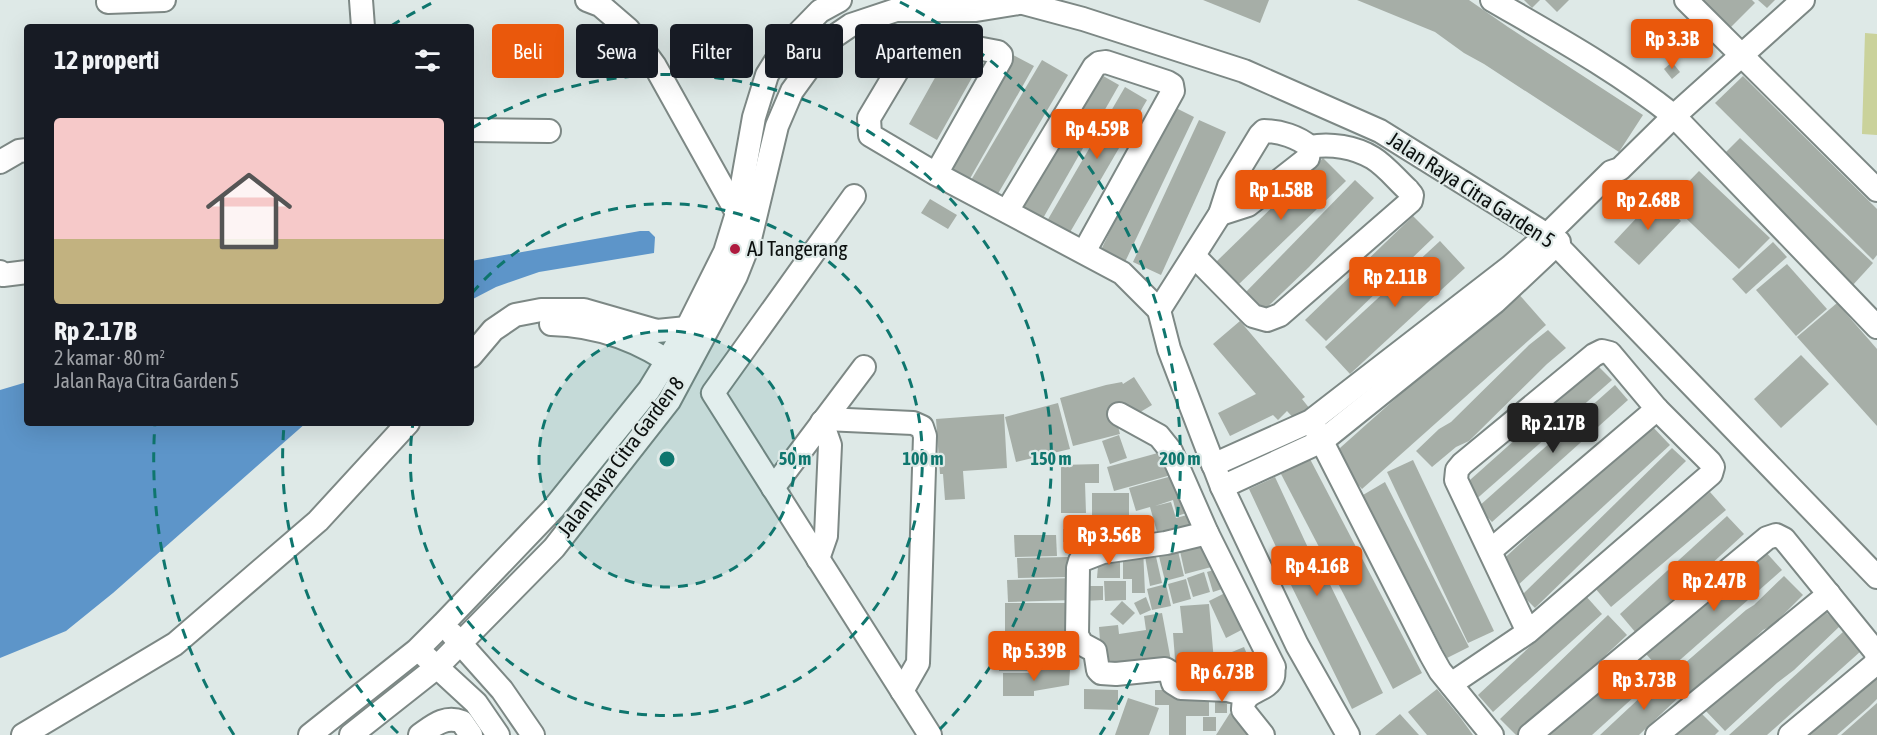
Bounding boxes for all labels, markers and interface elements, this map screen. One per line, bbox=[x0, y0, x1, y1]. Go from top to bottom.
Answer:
pin: Rp 3.3B bbox=[1617, 19, 1727, 70]
chip: Beli bbox=[492, 24, 564, 78]
chip: Sewa bbox=[576, 24, 658, 78]
chip: Filter bbox=[670, 24, 753, 78]
chip: Baru bbox=[765, 24, 843, 78]
chip: Apartemen bbox=[855, 24, 983, 78]
text: Rp 3.3B bbox=[1645, 27, 1699, 50]
icon: filters bbox=[411, 44, 444, 77]
text: 12 properti bbox=[54, 45, 159, 75]
pin: Rp 4.59B bbox=[1035, 109, 1159, 160]
text: Rp 4.59B bbox=[1065, 117, 1129, 140]
street label: Jalan Raya Citra Garden 5 bbox=[1383, 126, 1560, 252]
icon: home bbox=[195, 157, 303, 265]
pin: Rp 1.58B bbox=[1219, 170, 1343, 221]
text: Rp 1.58B bbox=[1249, 178, 1313, 201]
pin: Rp 2.68B bbox=[1586, 180, 1710, 231]
text: Rp 2.68B bbox=[1616, 188, 1680, 211]
place label: AJ Tangerang bbox=[747, 236, 848, 260]
marker: AJ Tangerang bbox=[728, 242, 742, 256]
pin: Rp 2.11B bbox=[1333, 257, 1457, 308]
text: Rp 2.11B bbox=[1363, 265, 1427, 288]
text: Rp 2.17B bbox=[54, 316, 137, 346]
text: 2 kamar · 80 m² bbox=[54, 346, 165, 369]
text: Jalan Raya Citra Garden 5 bbox=[54, 369, 239, 392]
street label: Jalan Raya Citra Garden 8 bbox=[552, 371, 688, 541]
pin: Rp 2.17B bbox=[1491, 403, 1615, 454]
text: Rp 2.17B bbox=[1521, 411, 1585, 434]
text: 50 m bbox=[779, 448, 811, 469]
text: 100 m bbox=[903, 448, 943, 469]
text: 150 m bbox=[1031, 448, 1071, 469]
text: 200 m bbox=[1160, 448, 1200, 469]
centre of rings bbox=[657, 449, 677, 469]
pin: Rp 3.56B bbox=[1047, 515, 1171, 566]
text: Rp 3.56B bbox=[1077, 523, 1141, 546]
pin: Rp 4.16B bbox=[1255, 546, 1379, 597]
text: Rp 4.16B bbox=[1285, 554, 1349, 577]
pin: Rp 2.47B bbox=[1652, 561, 1776, 612]
text: Rp 2.47B bbox=[1682, 569, 1746, 592]
pin: Rp 5.39B bbox=[972, 631, 1096, 682]
text: Rp 5.39B bbox=[1002, 639, 1066, 662]
pin: Rp 6.73B bbox=[1160, 652, 1284, 703]
text: Rp 6.73B bbox=[1190, 660, 1254, 683]
pin: Rp 3.73B bbox=[1582, 660, 1706, 711]
text: Rp 3.73B bbox=[1612, 668, 1676, 691]

